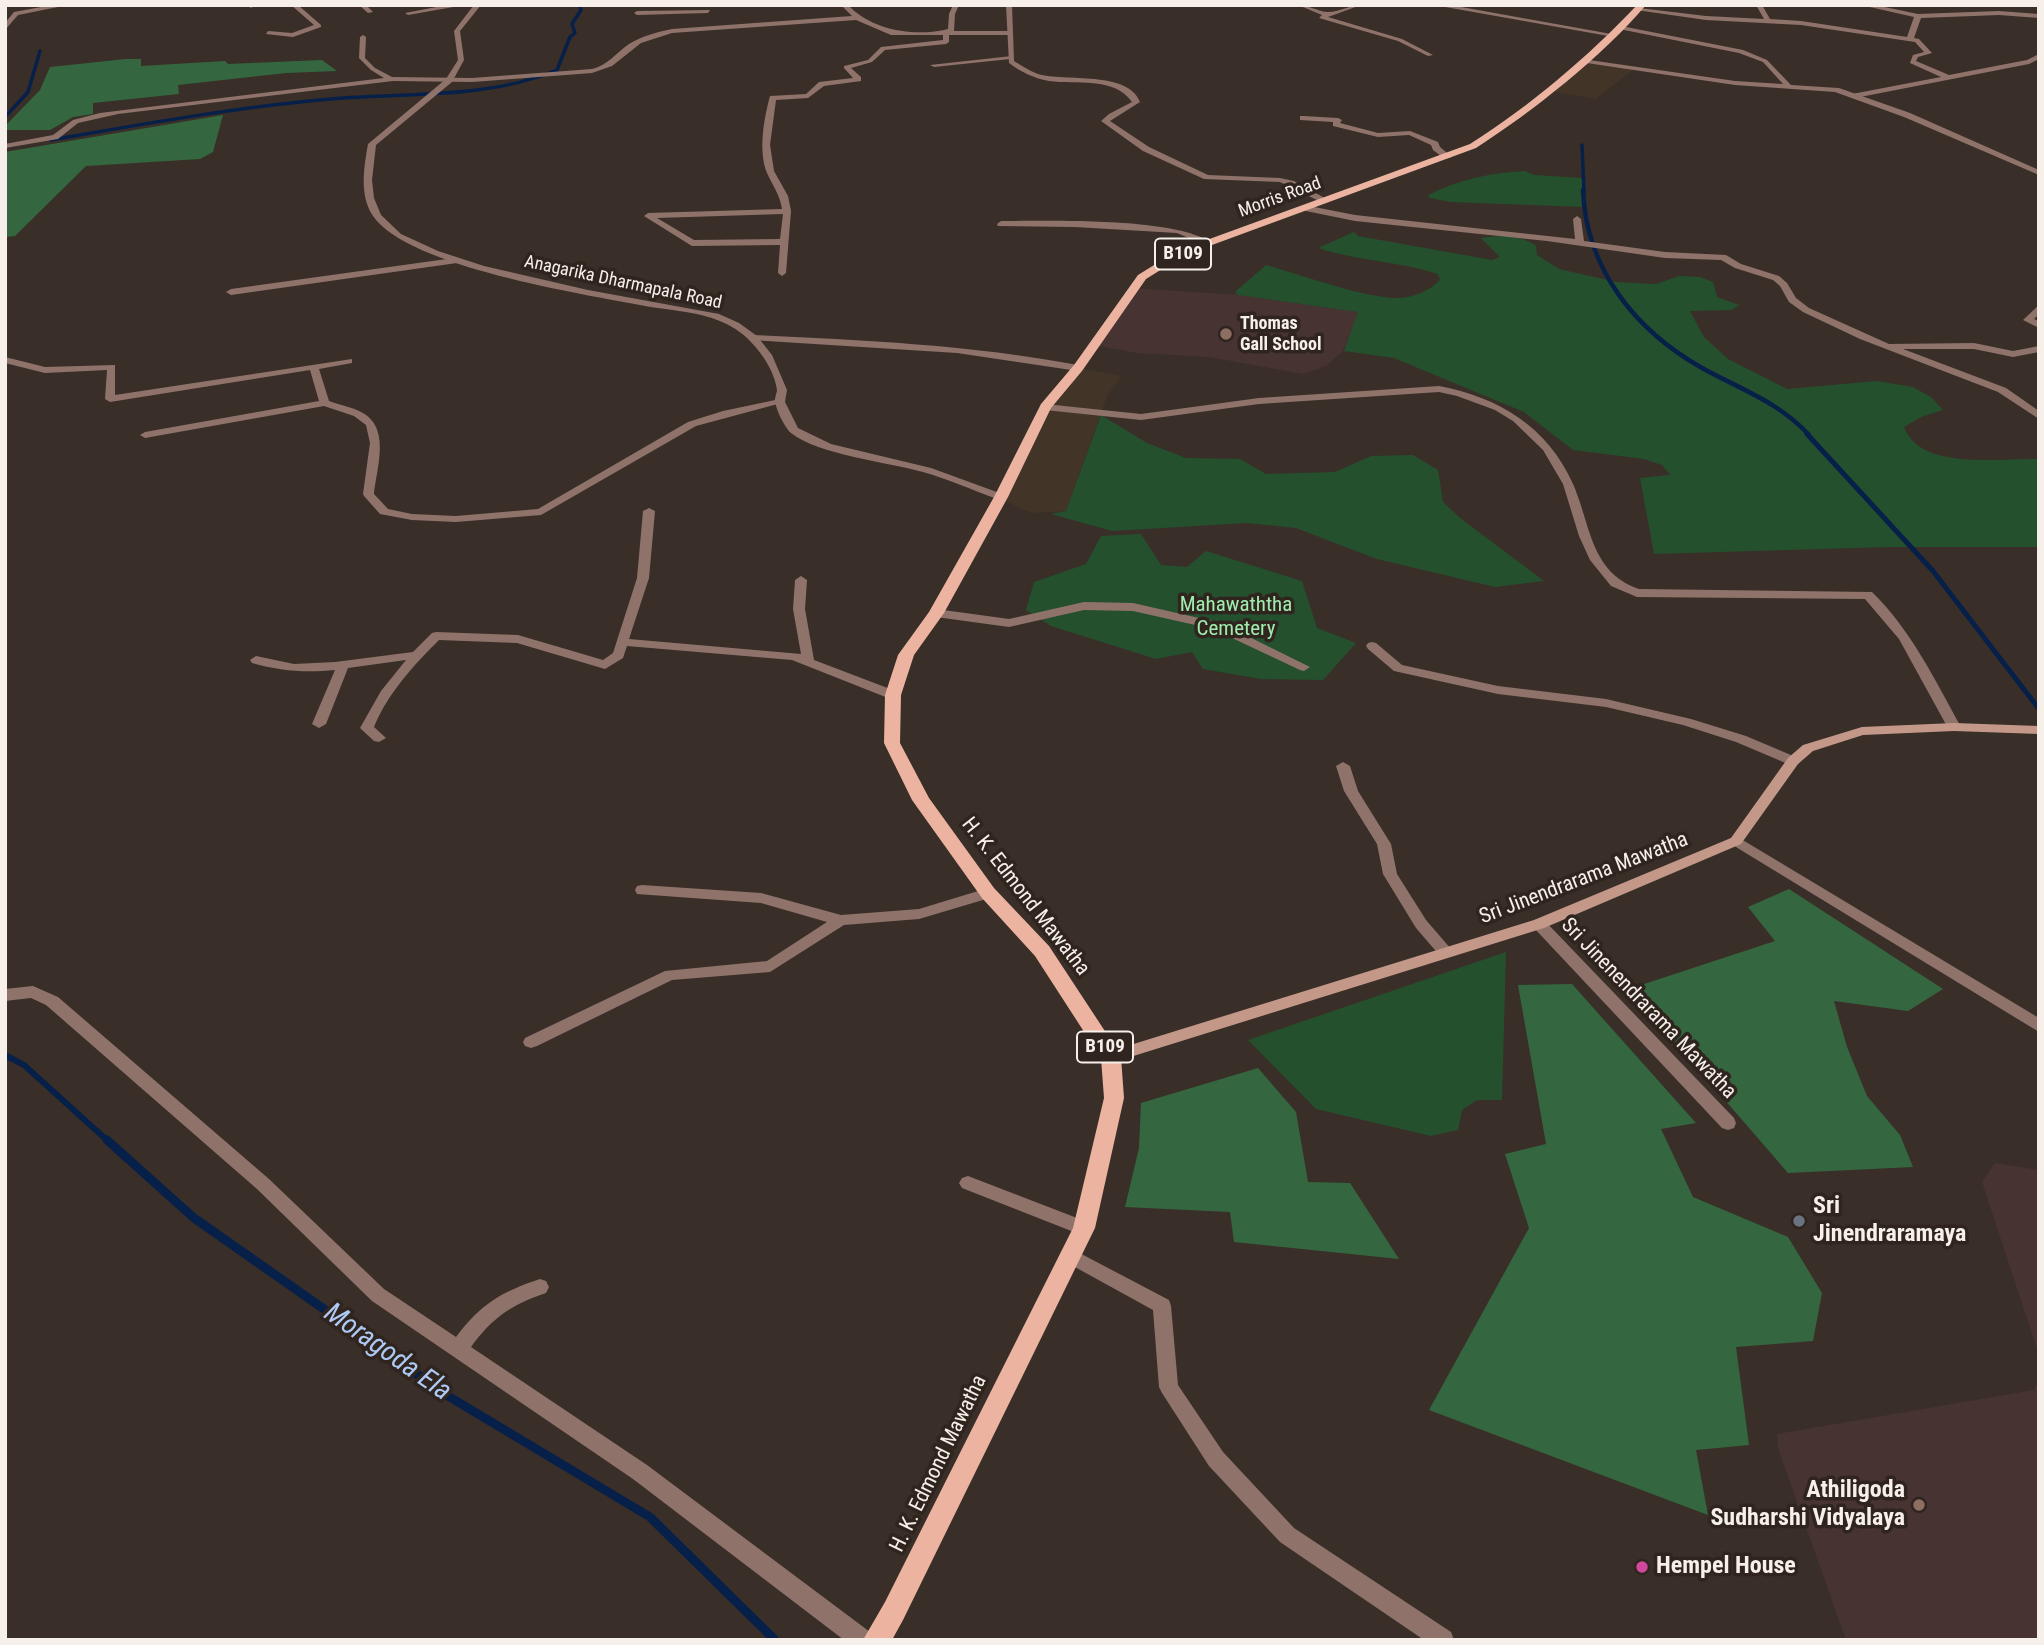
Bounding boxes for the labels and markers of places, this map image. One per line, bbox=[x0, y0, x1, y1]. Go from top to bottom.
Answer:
place label: Thomas Gall School bbox=[1240, 313, 1322, 356]
marker: Thomas Gall School bbox=[1218, 326, 1234, 342]
place label: Sri Jinendraramaya bbox=[1813, 1193, 1966, 1249]
marker: Sri Jinendraramaya bbox=[1791, 1213, 1807, 1229]
place label: Athiligoda Sudharshi Vidyalaya bbox=[1710, 1477, 1905, 1533]
marker: Athiligoda Sudharshi Vidyalaya bbox=[1911, 1497, 1927, 1513]
place label: Hempel House bbox=[1656, 1553, 1796, 1581]
marker: Hempel House bbox=[1634, 1559, 1650, 1575]

